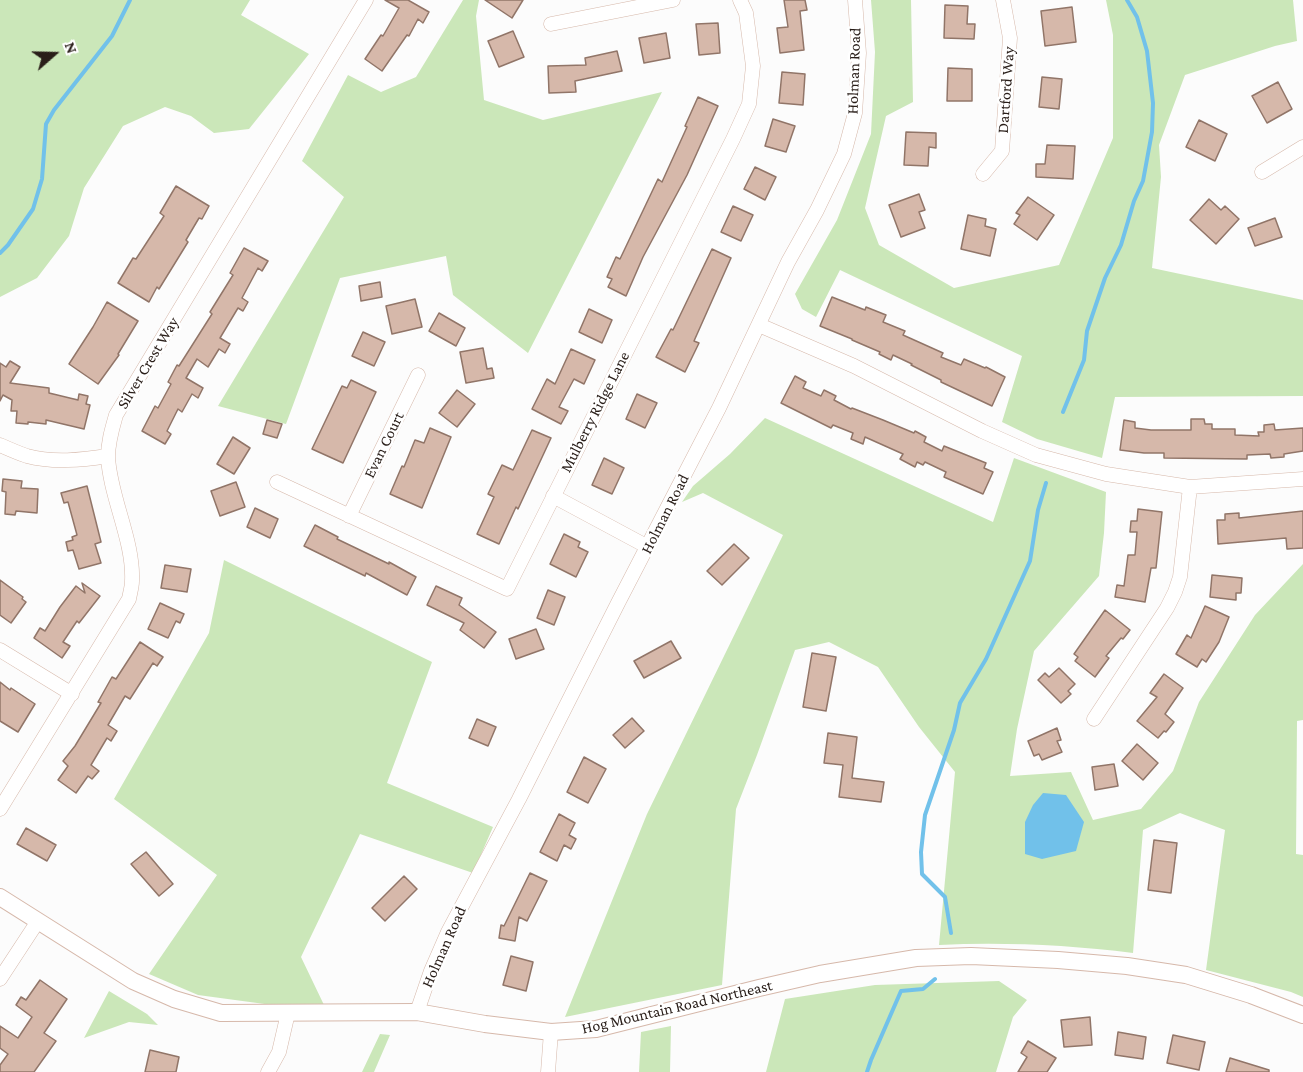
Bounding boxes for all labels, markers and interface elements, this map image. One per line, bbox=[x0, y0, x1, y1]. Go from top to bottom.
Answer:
north arrow bbox=[24, 24, 84, 84]
street label: Holman Road bbox=[843, 27, 865, 115]
text: N bbox=[62, 40, 81, 56]
street label: Dartford Way bbox=[993, 46, 1019, 134]
street label: Silver Crest Way bbox=[113, 314, 183, 412]
street label: Mulberry Ridge Lane bbox=[556, 348, 634, 476]
street label: Evan Court bbox=[360, 409, 408, 481]
street label: Holman Road bbox=[637, 471, 693, 557]
street label: Holman Road bbox=[418, 903, 470, 991]
street label: Hog Mountain Road Northeast bbox=[580, 976, 774, 1038]

